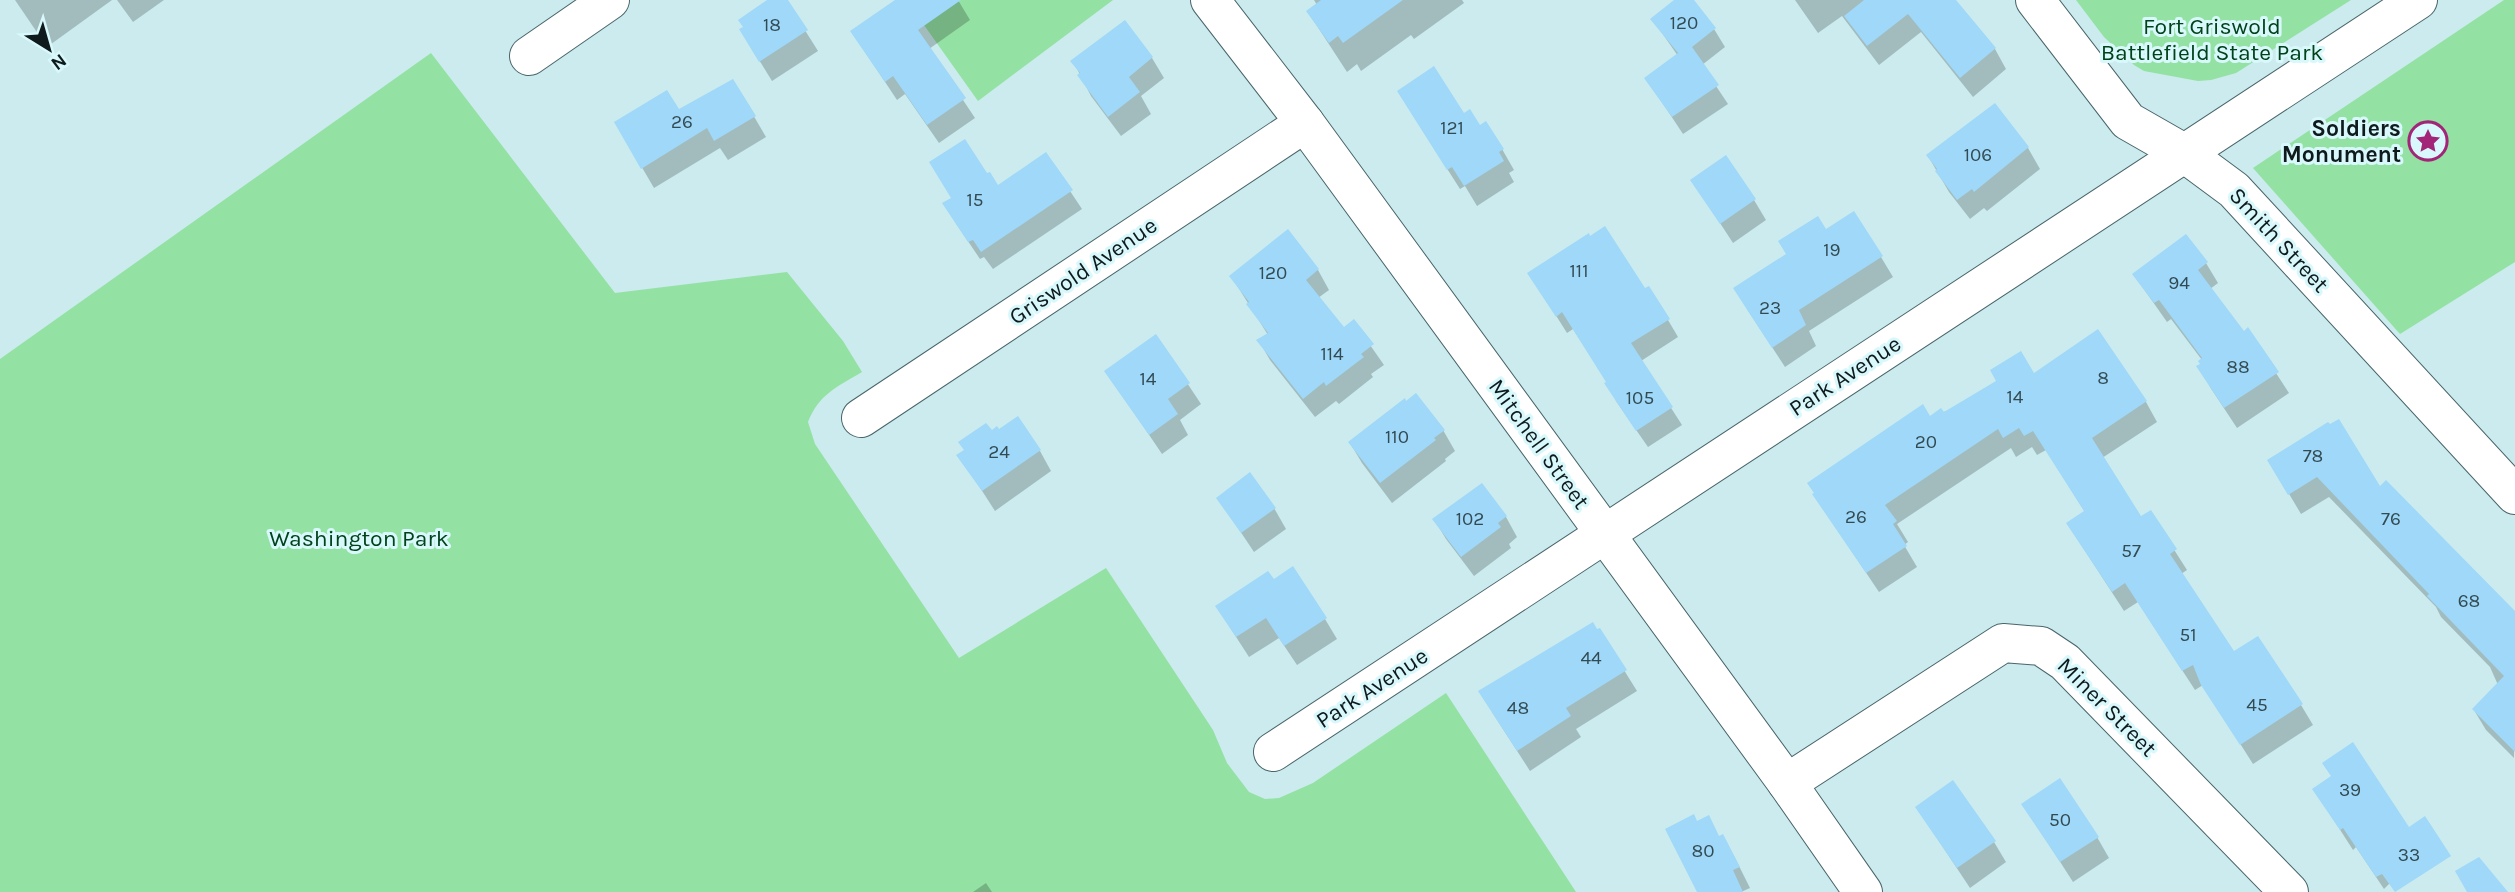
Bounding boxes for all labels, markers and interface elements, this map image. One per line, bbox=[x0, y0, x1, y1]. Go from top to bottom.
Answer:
house number: 120 bbox=[1670, 12, 1698, 34]
park label: Fort Griswold Battlefield State Park bbox=[2101, 13, 2323, 66]
north arrow bbox=[14, 14, 84, 84]
house number: 18 bbox=[763, 14, 781, 36]
text: N bbox=[47, 49, 71, 75]
house number: 26 bbox=[671, 111, 693, 133]
place label: Soldiers Monument bbox=[2282, 115, 2401, 168]
house number: 121 bbox=[1440, 117, 1464, 139]
place icon: Soldiers Monument bbox=[2407, 120, 2449, 162]
house number: 106 bbox=[1964, 144, 1992, 166]
street label: Smith Street bbox=[2224, 182, 2335, 298]
house number: 15 bbox=[966, 189, 984, 211]
street label: Griswold Avenue bbox=[1004, 212, 1162, 330]
house number: 19 bbox=[1823, 239, 1841, 261]
house number: 111 bbox=[1570, 260, 1588, 282]
house number: 120 bbox=[1259, 262, 1287, 284]
house number: 94 bbox=[2168, 272, 2190, 294]
house number: 23 bbox=[1759, 297, 1781, 319]
street label: Park Avenue bbox=[1784, 330, 1906, 422]
house number: 114 bbox=[1320, 343, 1344, 365]
house number: 88 bbox=[2226, 356, 2250, 378]
house number: 8 bbox=[2097, 367, 2109, 389]
house number: 14 bbox=[1140, 368, 1157, 390]
street label: Mitchell Street bbox=[1483, 374, 1595, 515]
house number: 14 bbox=[2007, 386, 2024, 408]
house number: 105 bbox=[1626, 387, 1654, 409]
house number: 110 bbox=[1385, 426, 1409, 448]
house number: 20 bbox=[1915, 431, 1937, 453]
house number: 24 bbox=[988, 441, 1010, 463]
house number: 78 bbox=[2303, 445, 2323, 467]
house number: 26 bbox=[1845, 506, 1867, 528]
house number: 102 bbox=[1456, 508, 1484, 530]
house number: 76 bbox=[2381, 508, 2401, 530]
park label: Washington Park bbox=[269, 525, 449, 552]
house number: 57 bbox=[2121, 540, 2141, 562]
house number: 68 bbox=[2458, 590, 2480, 612]
house number: 51 bbox=[2179, 624, 2197, 646]
street label: Park Avenue bbox=[1311, 642, 1433, 734]
house number: 44 bbox=[1580, 647, 1602, 669]
street label: Miner Street bbox=[2052, 652, 2162, 762]
house number: 45 bbox=[2246, 694, 2268, 716]
house number: 48 bbox=[1507, 697, 1529, 719]
house number: 39 bbox=[2339, 779, 2361, 801]
house number: 50 bbox=[2049, 809, 2071, 831]
house number: 80 bbox=[1692, 840, 1714, 862]
house number: 33 bbox=[2398, 844, 2420, 866]

